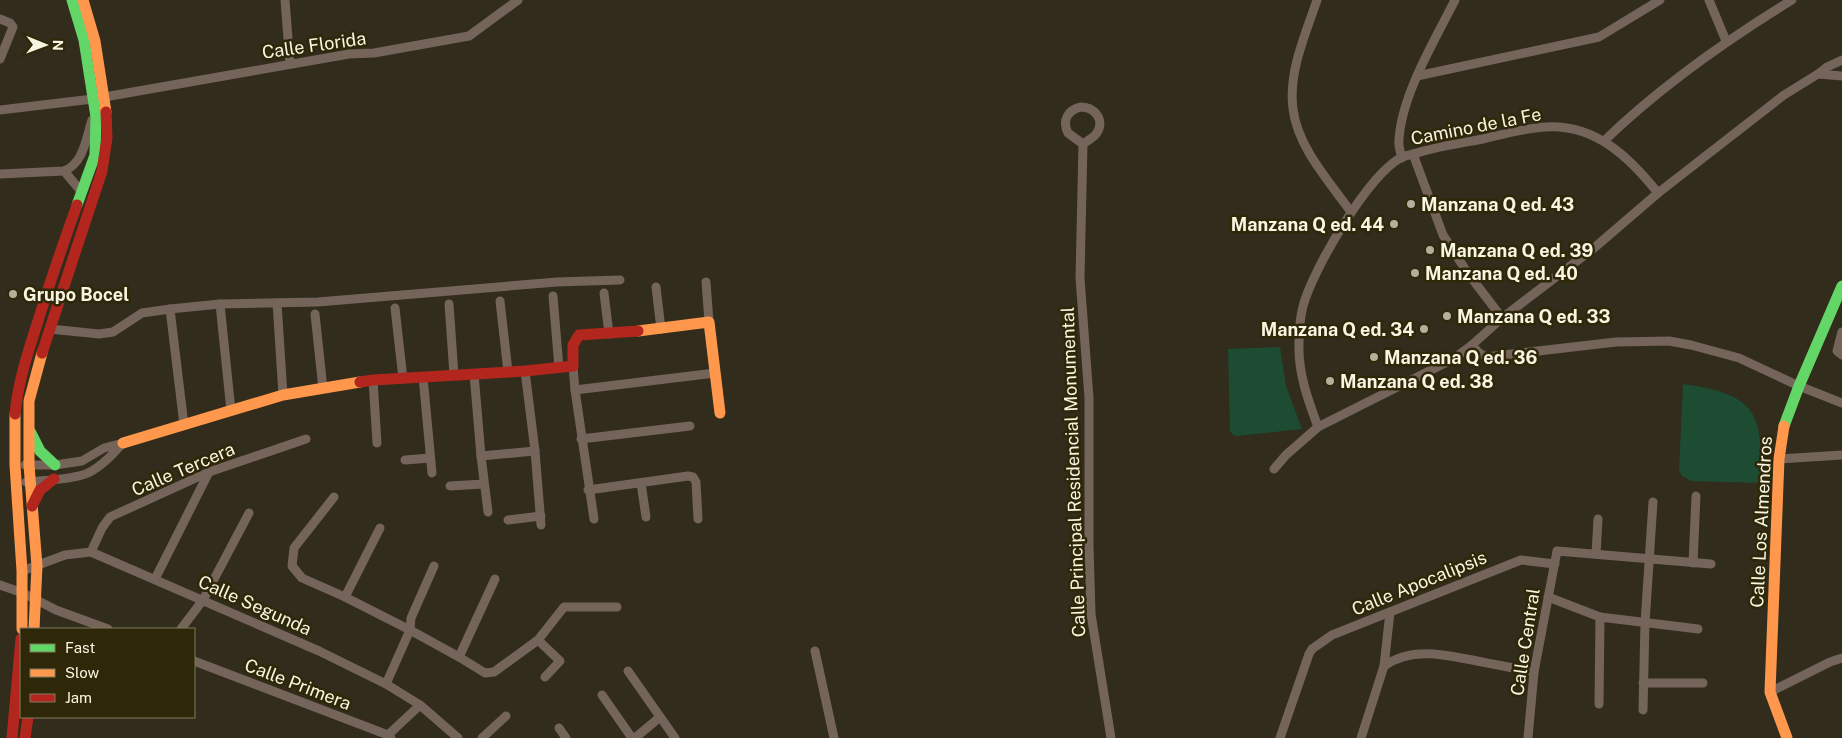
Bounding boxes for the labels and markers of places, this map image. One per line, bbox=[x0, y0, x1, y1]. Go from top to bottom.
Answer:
place label: Manzana Q ed. 43 bbox=[1421, 194, 1574, 215]
marker: Manzana Q ed. 43 bbox=[1405, 198, 1417, 210]
place label: Manzana Q ed. 44 bbox=[1231, 214, 1384, 235]
marker: Manzana Q ed. 44 bbox=[1388, 218, 1400, 230]
place label: Manzana Q ed. 39 bbox=[1440, 240, 1593, 261]
marker: Manzana Q ed. 39 bbox=[1424, 244, 1436, 256]
place label: Manzana Q ed. 40 bbox=[1425, 263, 1578, 284]
marker: Manzana Q ed. 40 bbox=[1409, 267, 1421, 279]
place label: Grupo Bocel bbox=[23, 284, 129, 305]
marker: Grupo Bocel bbox=[7, 288, 19, 300]
place label: Manzana Q ed. 33 bbox=[1457, 306, 1610, 327]
marker: Manzana Q ed. 33 bbox=[1441, 310, 1453, 322]
place label: Manzana Q ed. 34 bbox=[1261, 319, 1414, 340]
marker: Manzana Q ed. 34 bbox=[1418, 323, 1430, 335]
place label: Manzana Q ed. 36 bbox=[1384, 347, 1537, 368]
marker: Manzana Q ed. 36 bbox=[1368, 351, 1380, 363]
place label: Manzana Q ed. 38 bbox=[1340, 371, 1494, 392]
marker: Manzana Q ed. 38 bbox=[1324, 375, 1336, 387]

